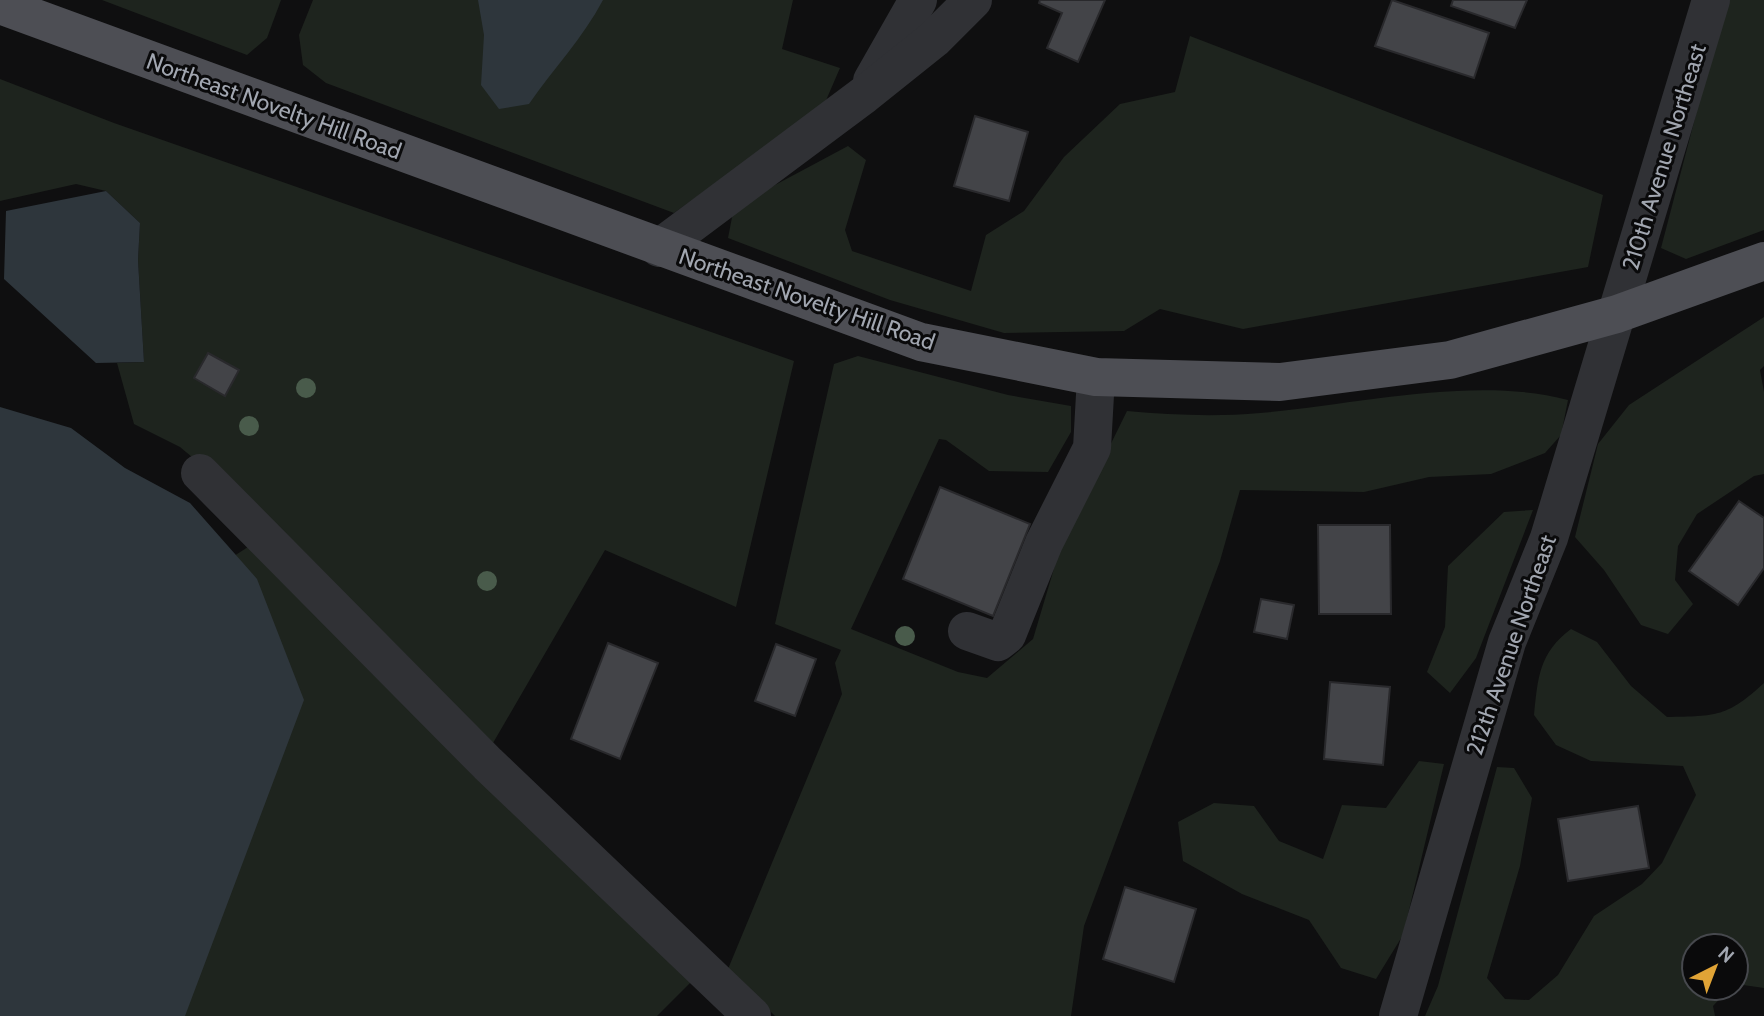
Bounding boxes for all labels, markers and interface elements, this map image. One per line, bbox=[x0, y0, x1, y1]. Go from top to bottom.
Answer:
street label: 210th Avenue Northeast bbox=[1616, 40, 1712, 274]
street label: Northeast Novelty Hill Road bbox=[143, 47, 405, 165]
street label: Northeast Novelty Hill Road bbox=[675, 242, 939, 356]
street label: 212th Avenue Northeast bbox=[1460, 531, 1562, 759]
north arrow bbox=[1680, 932, 1750, 1002]
text: N bbox=[1713, 942, 1739, 968]

